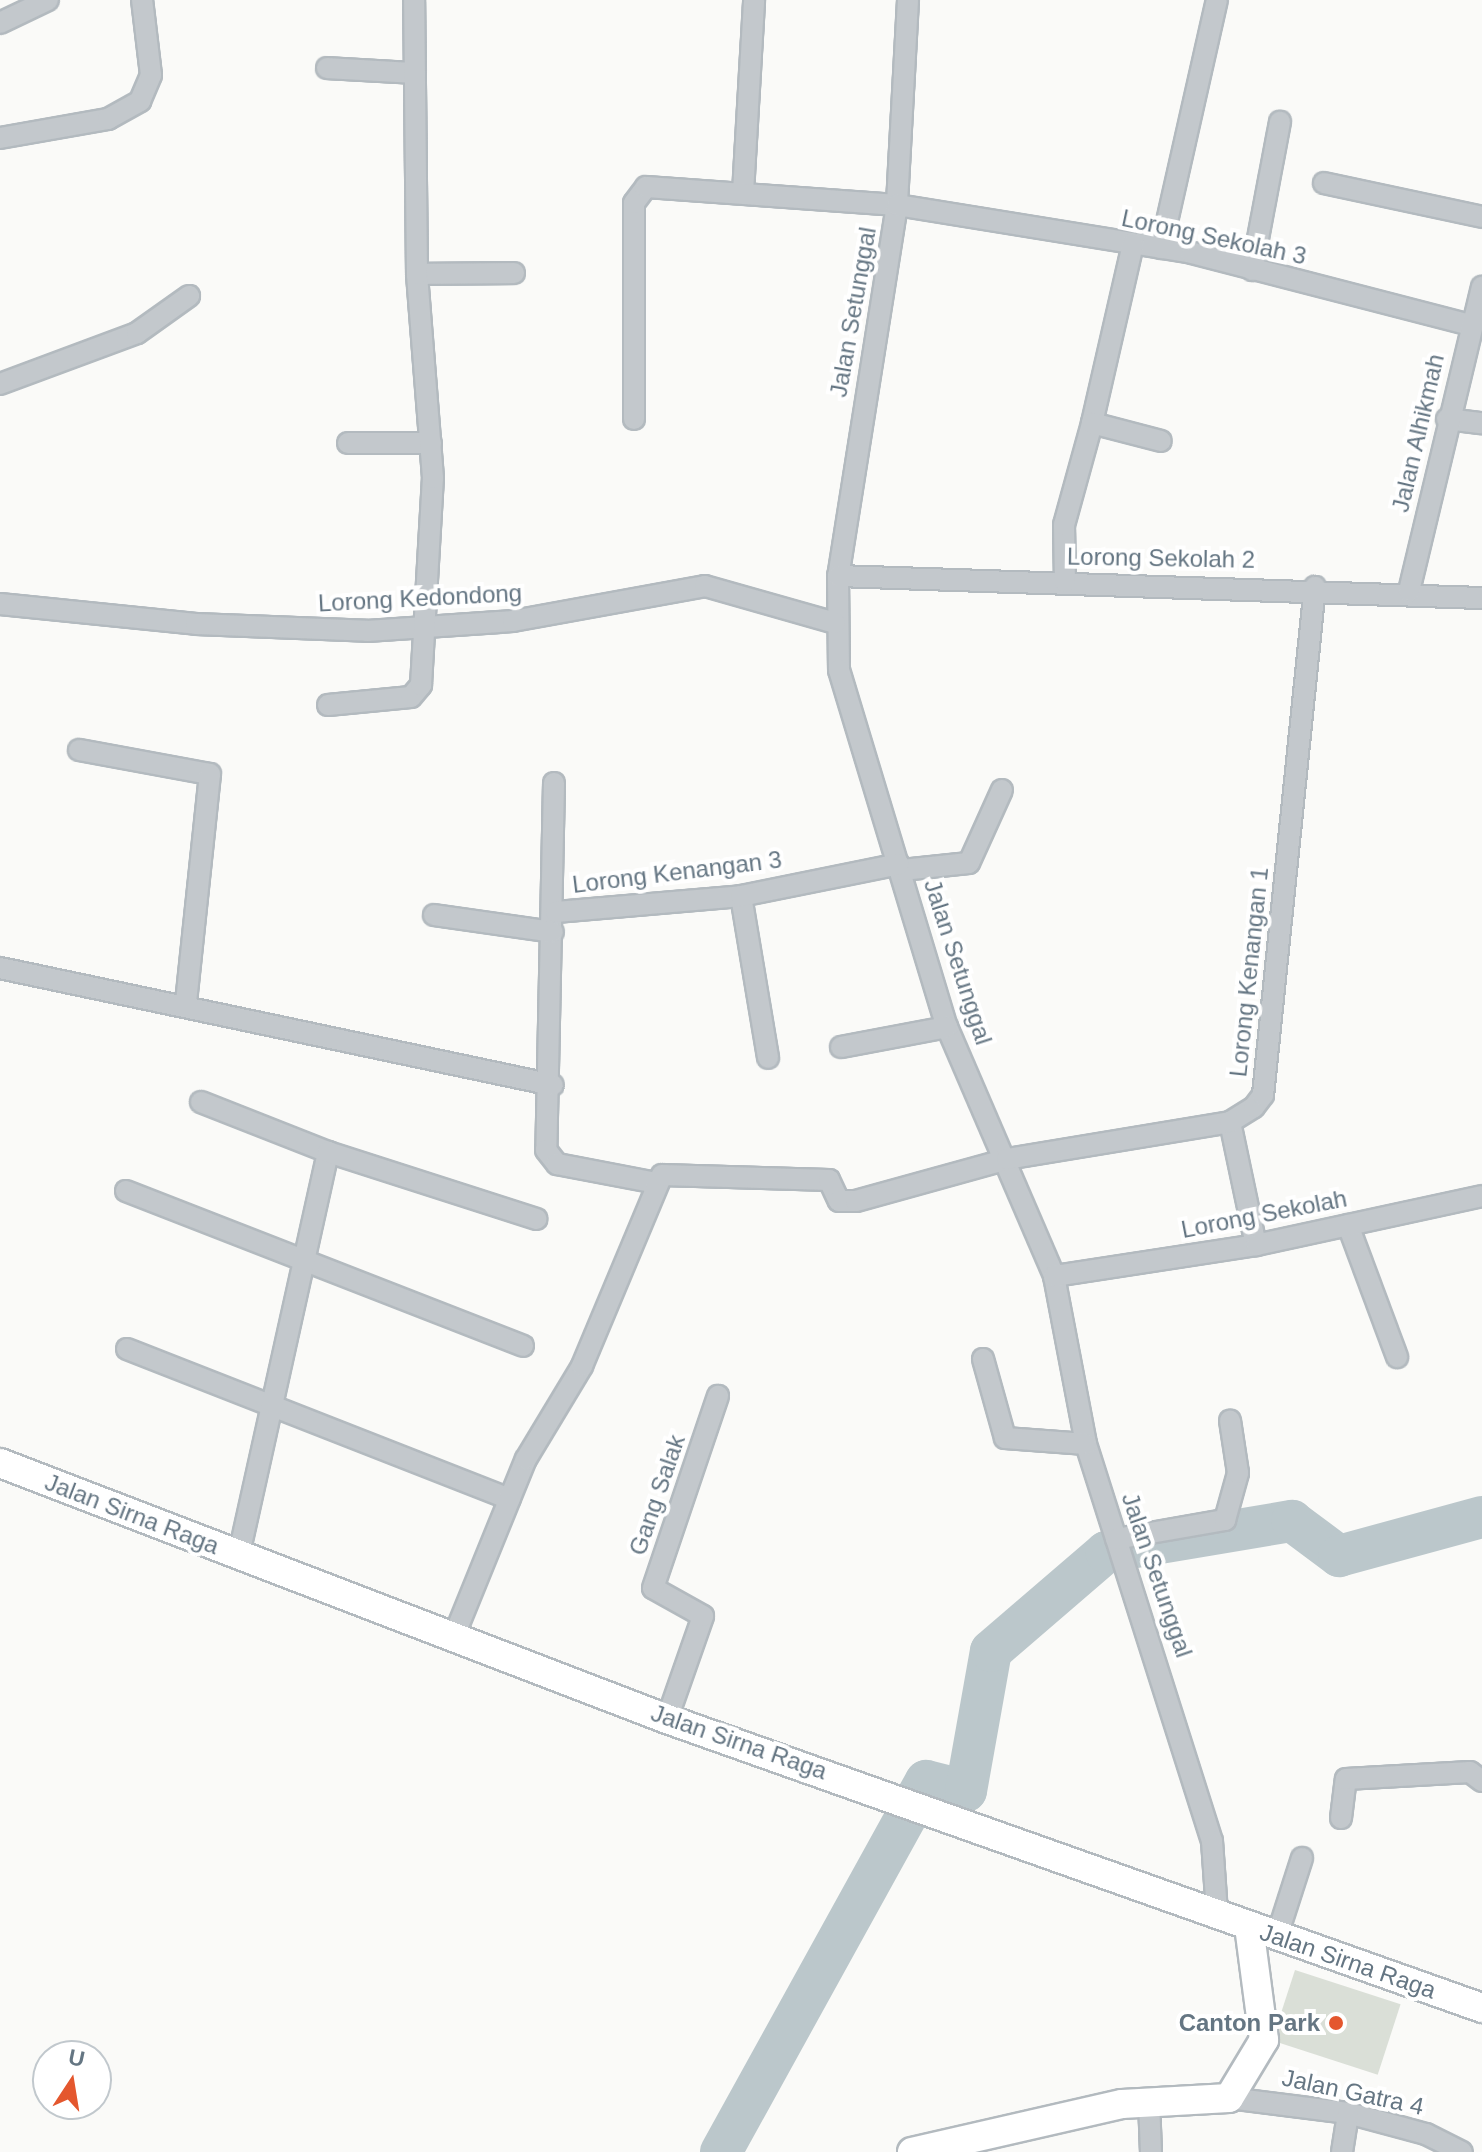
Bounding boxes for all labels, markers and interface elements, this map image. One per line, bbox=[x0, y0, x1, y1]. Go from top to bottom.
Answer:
street label: Lorong Sekolah 3 bbox=[1119, 203, 1309, 271]
street label: Jalan Setunggal bbox=[824, 225, 882, 399]
street label: Jalan Alhikmah bbox=[1386, 350, 1450, 516]
street label: Lorong Sekolah 2 bbox=[1067, 542, 1255, 574]
street label: Lorong Kedondong bbox=[317, 578, 523, 618]
street label: Lorong Kenangan 3 bbox=[571, 845, 783, 899]
street label: Lorong Kenangan 1 bbox=[1224, 866, 1274, 1078]
street label: Jalan Setunggal bbox=[918, 876, 998, 1048]
street label: Lorong Sekolah bbox=[1179, 1184, 1349, 1244]
street label: Gang Salak bbox=[623, 1431, 691, 1559]
street label: Jalan Sirna Raga bbox=[41, 1468, 223, 1560]
street label: Jalan Setunggal bbox=[1115, 1489, 1199, 1661]
street label: Jalan Sirna Raga bbox=[647, 1698, 831, 1786]
street label: Jalan Sirna Raga bbox=[1256, 1917, 1440, 2005]
place label: Canton Park bbox=[1179, 2009, 1320, 2037]
marker: Canton Park bbox=[1327, 2014, 1345, 2032]
north arrow bbox=[32, 2040, 112, 2120]
text: U bbox=[66, 2044, 87, 2072]
street label: Jalan Gatra 4 bbox=[1280, 2063, 1426, 2121]

